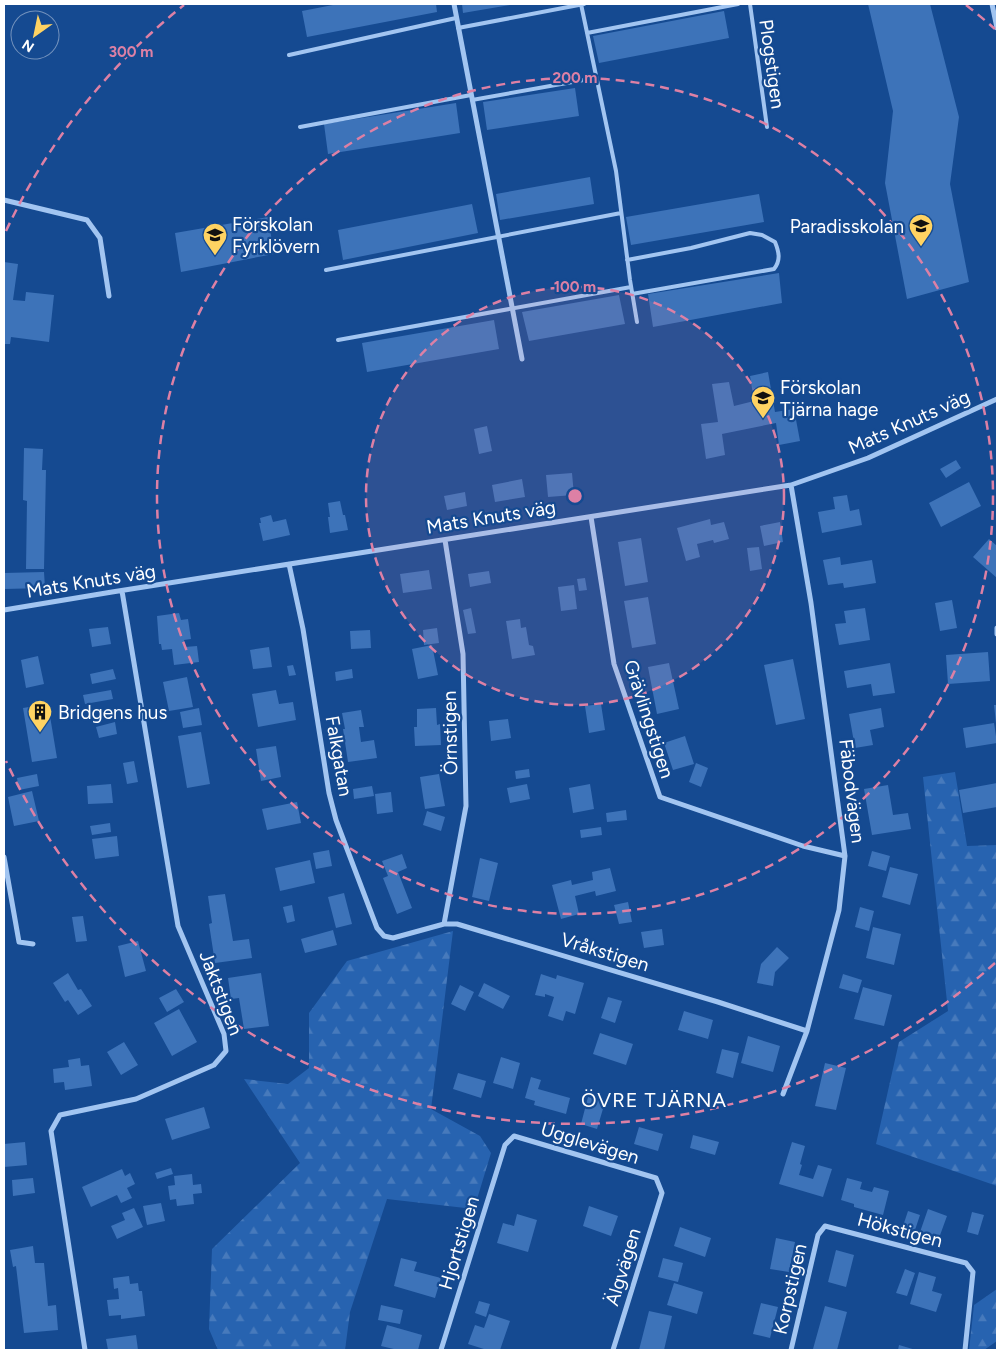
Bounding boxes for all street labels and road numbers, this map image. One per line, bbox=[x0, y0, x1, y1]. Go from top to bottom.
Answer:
street label: Plogstigen bbox=[754, 18, 790, 110]
street label: Mats Knuts väg bbox=[845, 385, 973, 459]
street label: Mats Knuts väg bbox=[425, 495, 557, 539]
street label: Mats Knuts väg bbox=[25, 559, 157, 603]
street label: Grävlingstigen bbox=[619, 657, 679, 781]
street label: Örnstigen bbox=[438, 691, 462, 775]
street label: Falkgatan bbox=[321, 714, 357, 798]
street label: Fäbodvägen bbox=[834, 738, 870, 844]
street label: Vråkstigen bbox=[558, 928, 652, 976]
street label: Jaktstigen bbox=[194, 948, 248, 1038]
street label: Ugglevägen bbox=[538, 1117, 642, 1169]
street label: Hjortstigen bbox=[434, 1193, 484, 1293]
street label: Hökstigen bbox=[855, 1208, 945, 1252]
street label: Älgvägen bbox=[600, 1225, 646, 1309]
street label: Korpstigen bbox=[768, 1241, 812, 1337]

